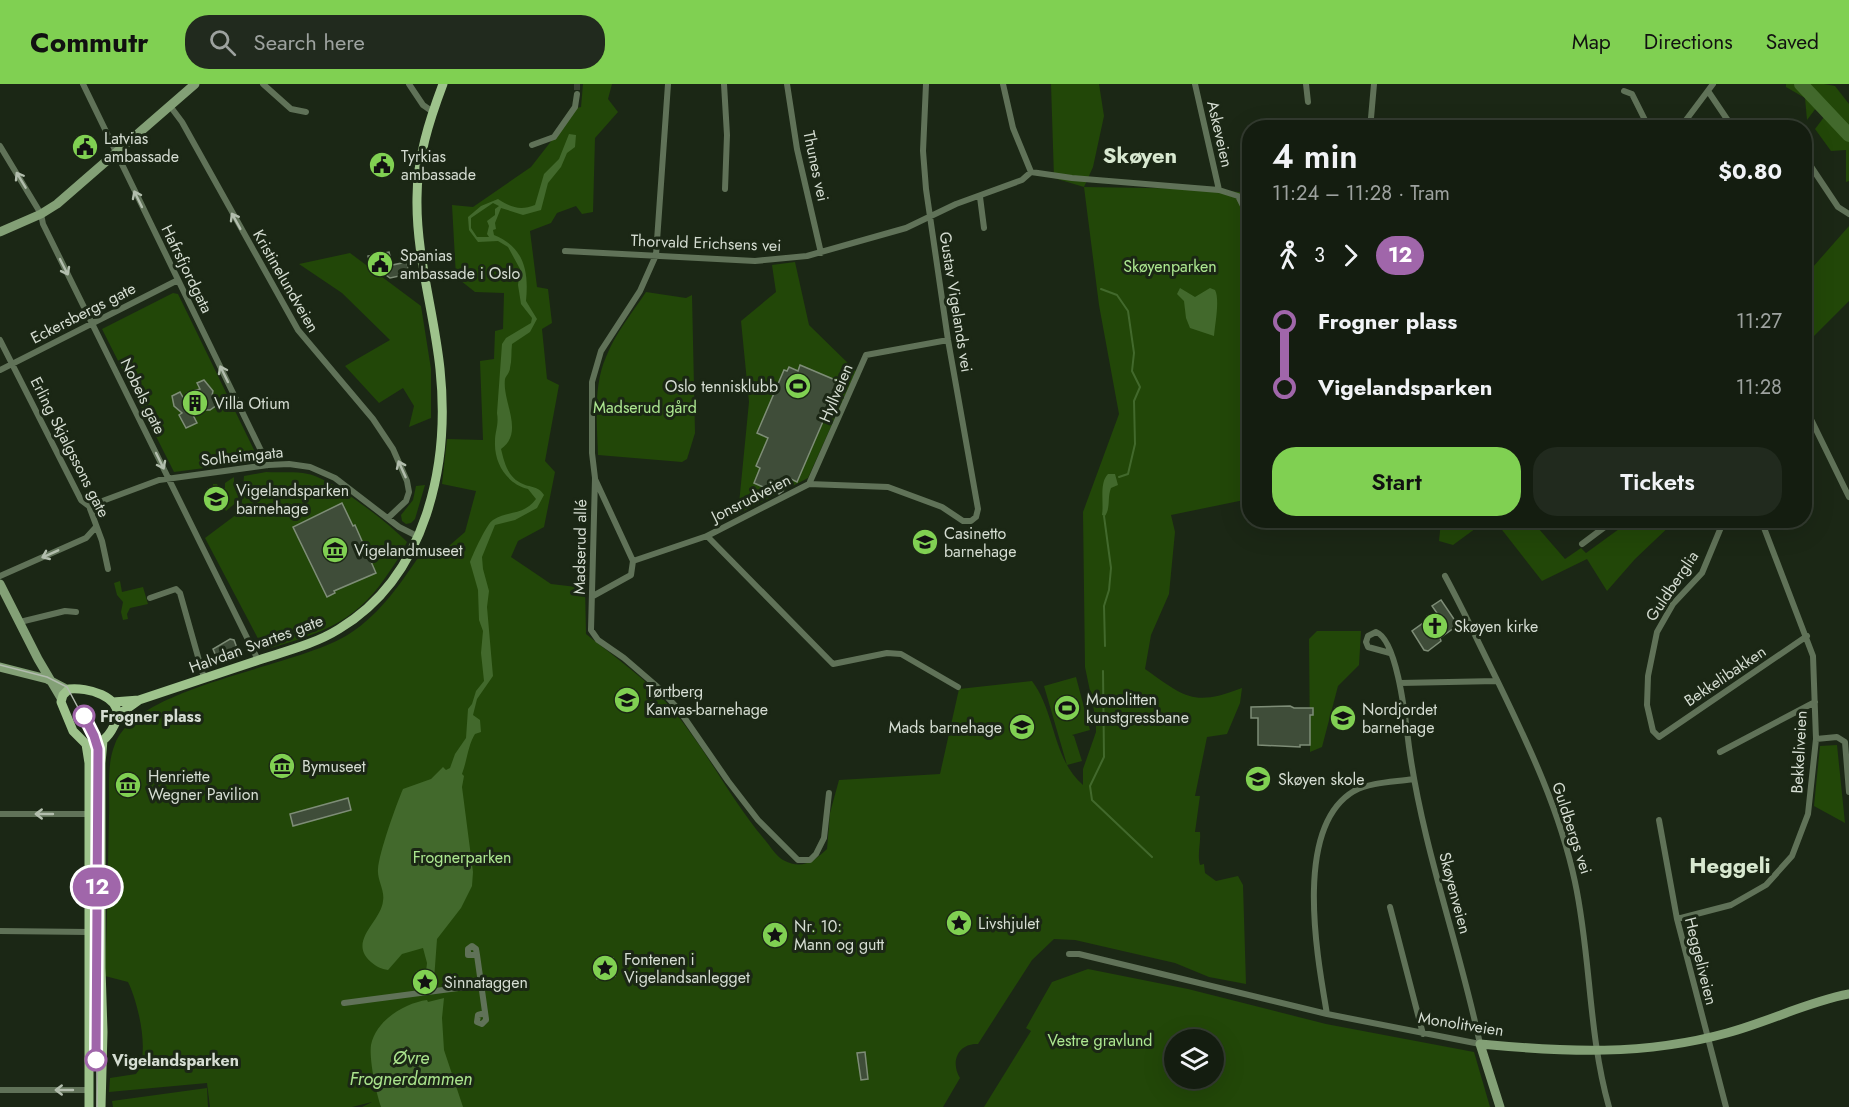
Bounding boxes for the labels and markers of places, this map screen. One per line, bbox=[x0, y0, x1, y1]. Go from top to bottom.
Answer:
place label: Latvias ambassade bbox=[104, 127, 179, 168]
public building icon: Latvias ambassade bbox=[70, 132, 100, 162]
place label: Tyrkias ambassade bbox=[401, 145, 476, 186]
public building icon: Tyrkias ambassade bbox=[367, 150, 397, 180]
place label: Spanias ambassade i Oslo bbox=[400, 244, 520, 285]
public building icon: Spanias ambassade i Oslo bbox=[365, 249, 395, 279]
sports icon: Oslo tennisklubb bbox=[783, 371, 813, 401]
place label: Oslo tennisklubb bbox=[665, 375, 778, 398]
building icon: Villa Otium bbox=[180, 388, 210, 418]
place label: Villa Otium bbox=[214, 392, 290, 415]
place label: Vigelandsparken barnehage bbox=[236, 479, 349, 520]
school or university icon: Vigelandsparken barnehage bbox=[201, 484, 231, 514]
place label: Casinetto barnehage bbox=[944, 522, 1016, 563]
school or university icon: Casinetto barnehage bbox=[910, 527, 940, 557]
museum icon: Vigelandmuseet bbox=[320, 535, 350, 565]
place label: Vigelandmuseet bbox=[354, 539, 463, 562]
church icon: Skøyen kirke bbox=[1420, 611, 1450, 641]
place label: Skøyen kirke bbox=[1454, 615, 1538, 638]
place label: Tørtberg Kanvas-barnehage bbox=[646, 680, 768, 721]
school or university icon: Tørtberg Kanvas-barnehage bbox=[612, 685, 642, 715]
place label: Monolitten kunstgressbane bbox=[1086, 688, 1189, 729]
sports icon: Monolitten kunstgressbane bbox=[1052, 693, 1082, 723]
place label: Nordjordet barnehage bbox=[1362, 698, 1437, 739]
school or university icon: Nordjordet barnehage bbox=[1328, 703, 1358, 733]
marker: Frogner plass bbox=[73, 705, 95, 727]
place label: Frogner plass bbox=[100, 705, 201, 728]
school or university icon: Mads barnehage bbox=[1007, 712, 1037, 742]
place label: Mads barnehage bbox=[889, 716, 1002, 739]
museum icon: Bymuseet bbox=[267, 751, 297, 781]
place label: Bymuseet bbox=[302, 755, 366, 778]
school or university icon: Skøyen skole bbox=[1243, 764, 1273, 794]
place label: Henriette Wegner Pavilion bbox=[148, 765, 259, 806]
place label: Skøyen skole bbox=[1278, 768, 1364, 791]
museum icon: Henriette Wegner Pavilion bbox=[113, 770, 143, 800]
place icon: Livshjulet bbox=[944, 908, 974, 938]
place label: Livshjulet bbox=[978, 912, 1040, 935]
place label: Nr. 10: Mann og gutt bbox=[794, 915, 884, 956]
place icon: Nr. 10: Mann og gutt bbox=[760, 920, 790, 950]
place label: Fontenen i Vigelandsanlegget bbox=[624, 948, 750, 989]
place icon: Fontenen i Vigelandsanlegget bbox=[590, 953, 620, 983]
place icon: Sinnataggen bbox=[410, 967, 440, 997]
place label: Sinnataggen bbox=[444, 971, 528, 994]
marker: Vigelandsparken bbox=[85, 1049, 107, 1071]
place label: Vigelandsparken bbox=[111, 1049, 239, 1072]

